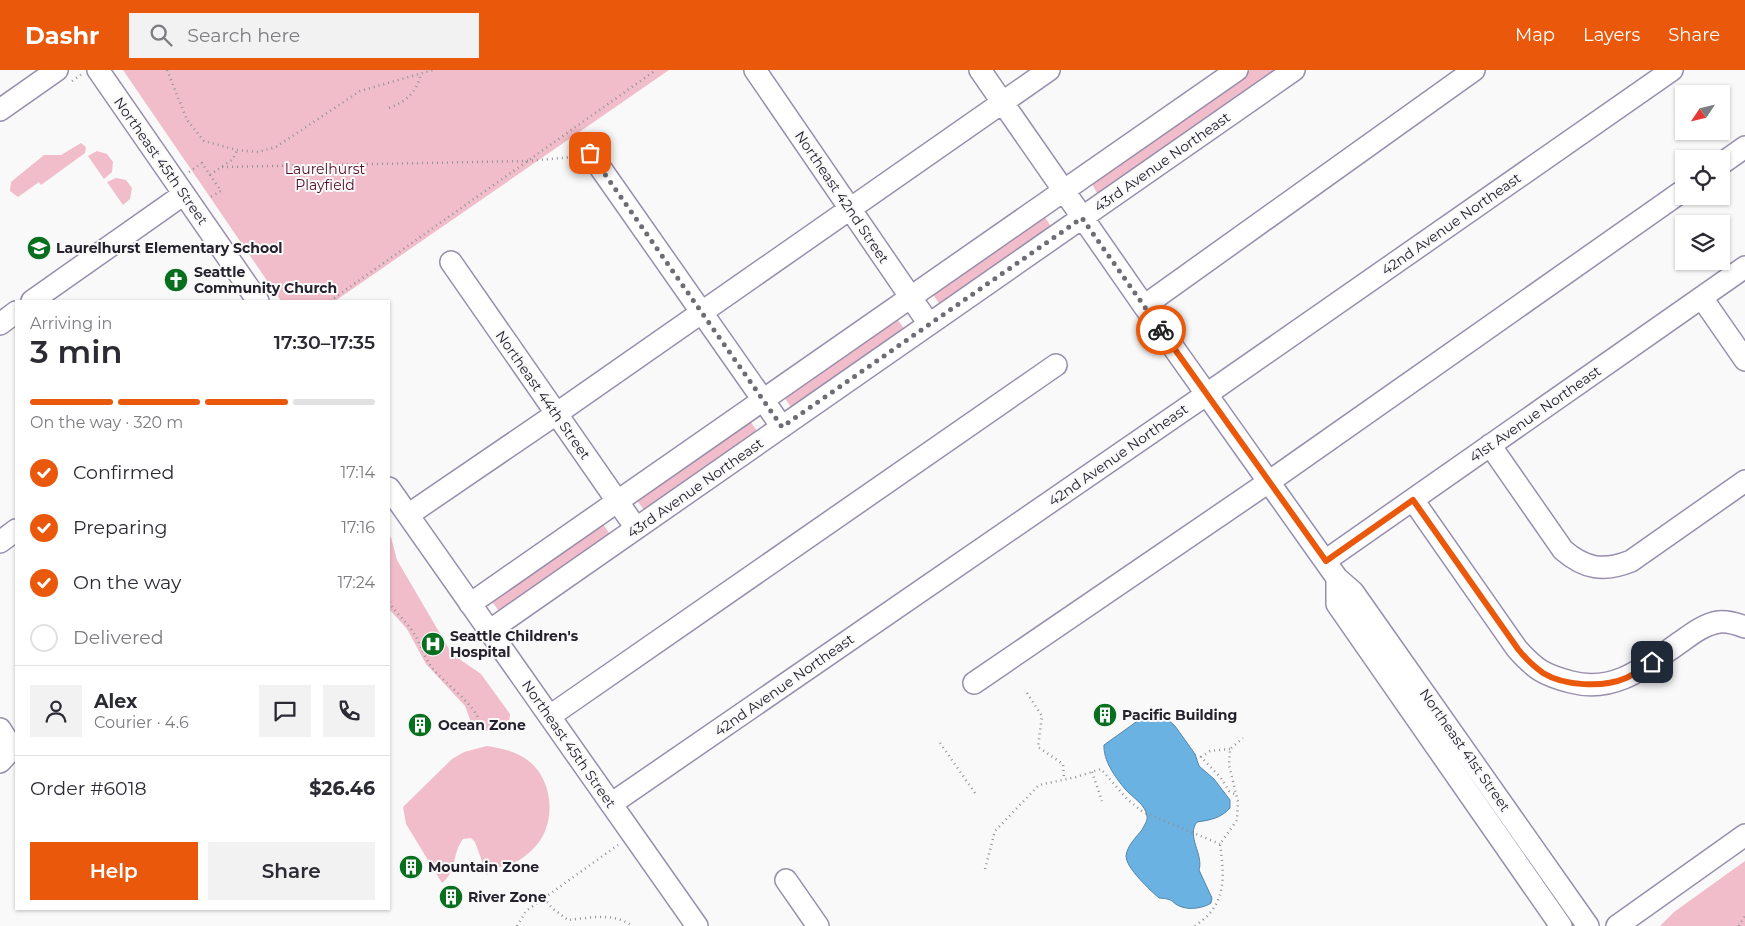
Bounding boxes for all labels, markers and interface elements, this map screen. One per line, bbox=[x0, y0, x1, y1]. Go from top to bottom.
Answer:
search box bbox=[129, 13, 479, 58]
text: Dashr bbox=[25, 21, 99, 50]
icon: search bbox=[147, 21, 175, 49]
text: Search here bbox=[187, 24, 300, 47]
text: Map bbox=[1515, 24, 1555, 46]
text: Layers bbox=[1583, 24, 1640, 46]
text: Share bbox=[1668, 24, 1720, 46]
north arrow bbox=[1675, 85, 1730, 140]
map controls bbox=[1675, 85, 1730, 270]
street label: Northeast 45th Street bbox=[110, 94, 212, 229]
street label: 43rd Avenue Northeast bbox=[1090, 108, 1234, 216]
street label: Northeast 42nd Street bbox=[791, 127, 893, 267]
pin bbox=[569, 132, 611, 174]
icon: bag bbox=[576, 139, 604, 167]
button: locate bbox=[1675, 150, 1730, 205]
park label: Laurelhurst Playfield bbox=[285, 160, 366, 194]
street label: 42nd Avenue Northeast bbox=[1378, 169, 1525, 279]
button: layers bbox=[1675, 215, 1730, 270]
school or university icon: Laurelhurst Elementary School bbox=[26, 235, 52, 261]
place label: Laurelhurst Elementary School bbox=[56, 239, 283, 257]
place label: Seattle Community Church bbox=[194, 263, 337, 297]
church icon: Seattle Community Church bbox=[163, 267, 189, 293]
courier bbox=[1136, 305, 1186, 355]
text: Arriving in bbox=[30, 314, 112, 333]
icon: bike bbox=[1147, 316, 1175, 344]
street label: Northeast 44th Street bbox=[492, 327, 595, 463]
text: 17:30–17:35 bbox=[274, 331, 375, 354]
text: 3 min bbox=[30, 332, 122, 371]
street label: 41st Avenue Northeast bbox=[1466, 361, 1605, 466]
street label: 42nd Avenue Northeast bbox=[1045, 400, 1192, 510]
text: On the way · 320 m bbox=[30, 413, 183, 432]
street label: 43rd Avenue Northeast bbox=[623, 434, 767, 542]
icon: check bbox=[30, 459, 58, 487]
text: Confirmed bbox=[73, 461, 174, 484]
text: 17:14 bbox=[340, 463, 375, 482]
icon: check bbox=[30, 514, 58, 542]
text: Preparing bbox=[73, 516, 168, 539]
text: 17:16 bbox=[341, 518, 375, 537]
icon: check bbox=[30, 569, 58, 597]
text: On the way bbox=[73, 571, 181, 594]
text: 17:24 bbox=[337, 573, 375, 592]
text: Delivered bbox=[73, 626, 164, 649]
place label: Seattle Children's Hospital bbox=[450, 627, 579, 661]
street label: 42nd Avenue Northeast bbox=[711, 630, 858, 740]
hospital icon: Seattle Children's Hospital bbox=[420, 631, 446, 657]
pin bbox=[1631, 641, 1673, 683]
icon: home bbox=[1638, 648, 1666, 676]
street label: Northeast 45th Street bbox=[518, 677, 620, 812]
button: person bbox=[30, 685, 82, 737]
button: chat bbox=[259, 685, 311, 737]
button: phone bbox=[323, 685, 375, 737]
street label: Northeast 41st Street bbox=[1416, 685, 1515, 815]
text: Alex bbox=[94, 690, 137, 713]
building icon: Pacific Building bbox=[1092, 702, 1118, 728]
place label: Pacific Building bbox=[1122, 706, 1237, 724]
building icon: Ocean Zone bbox=[407, 712, 433, 738]
text: Courier · 4.6 bbox=[94, 713, 189, 732]
place label: Ocean Zone bbox=[438, 716, 526, 734]
text: Order #6018 bbox=[30, 777, 147, 800]
text: $26.46 bbox=[309, 777, 375, 800]
button: Help bbox=[30, 842, 198, 900]
button: Share bbox=[208, 842, 375, 900]
building icon: Mountain Zone bbox=[398, 854, 424, 880]
place label: Mountain Zone bbox=[428, 858, 539, 876]
building icon: River Zone bbox=[438, 884, 464, 910]
place label: River Zone bbox=[468, 888, 547, 906]

